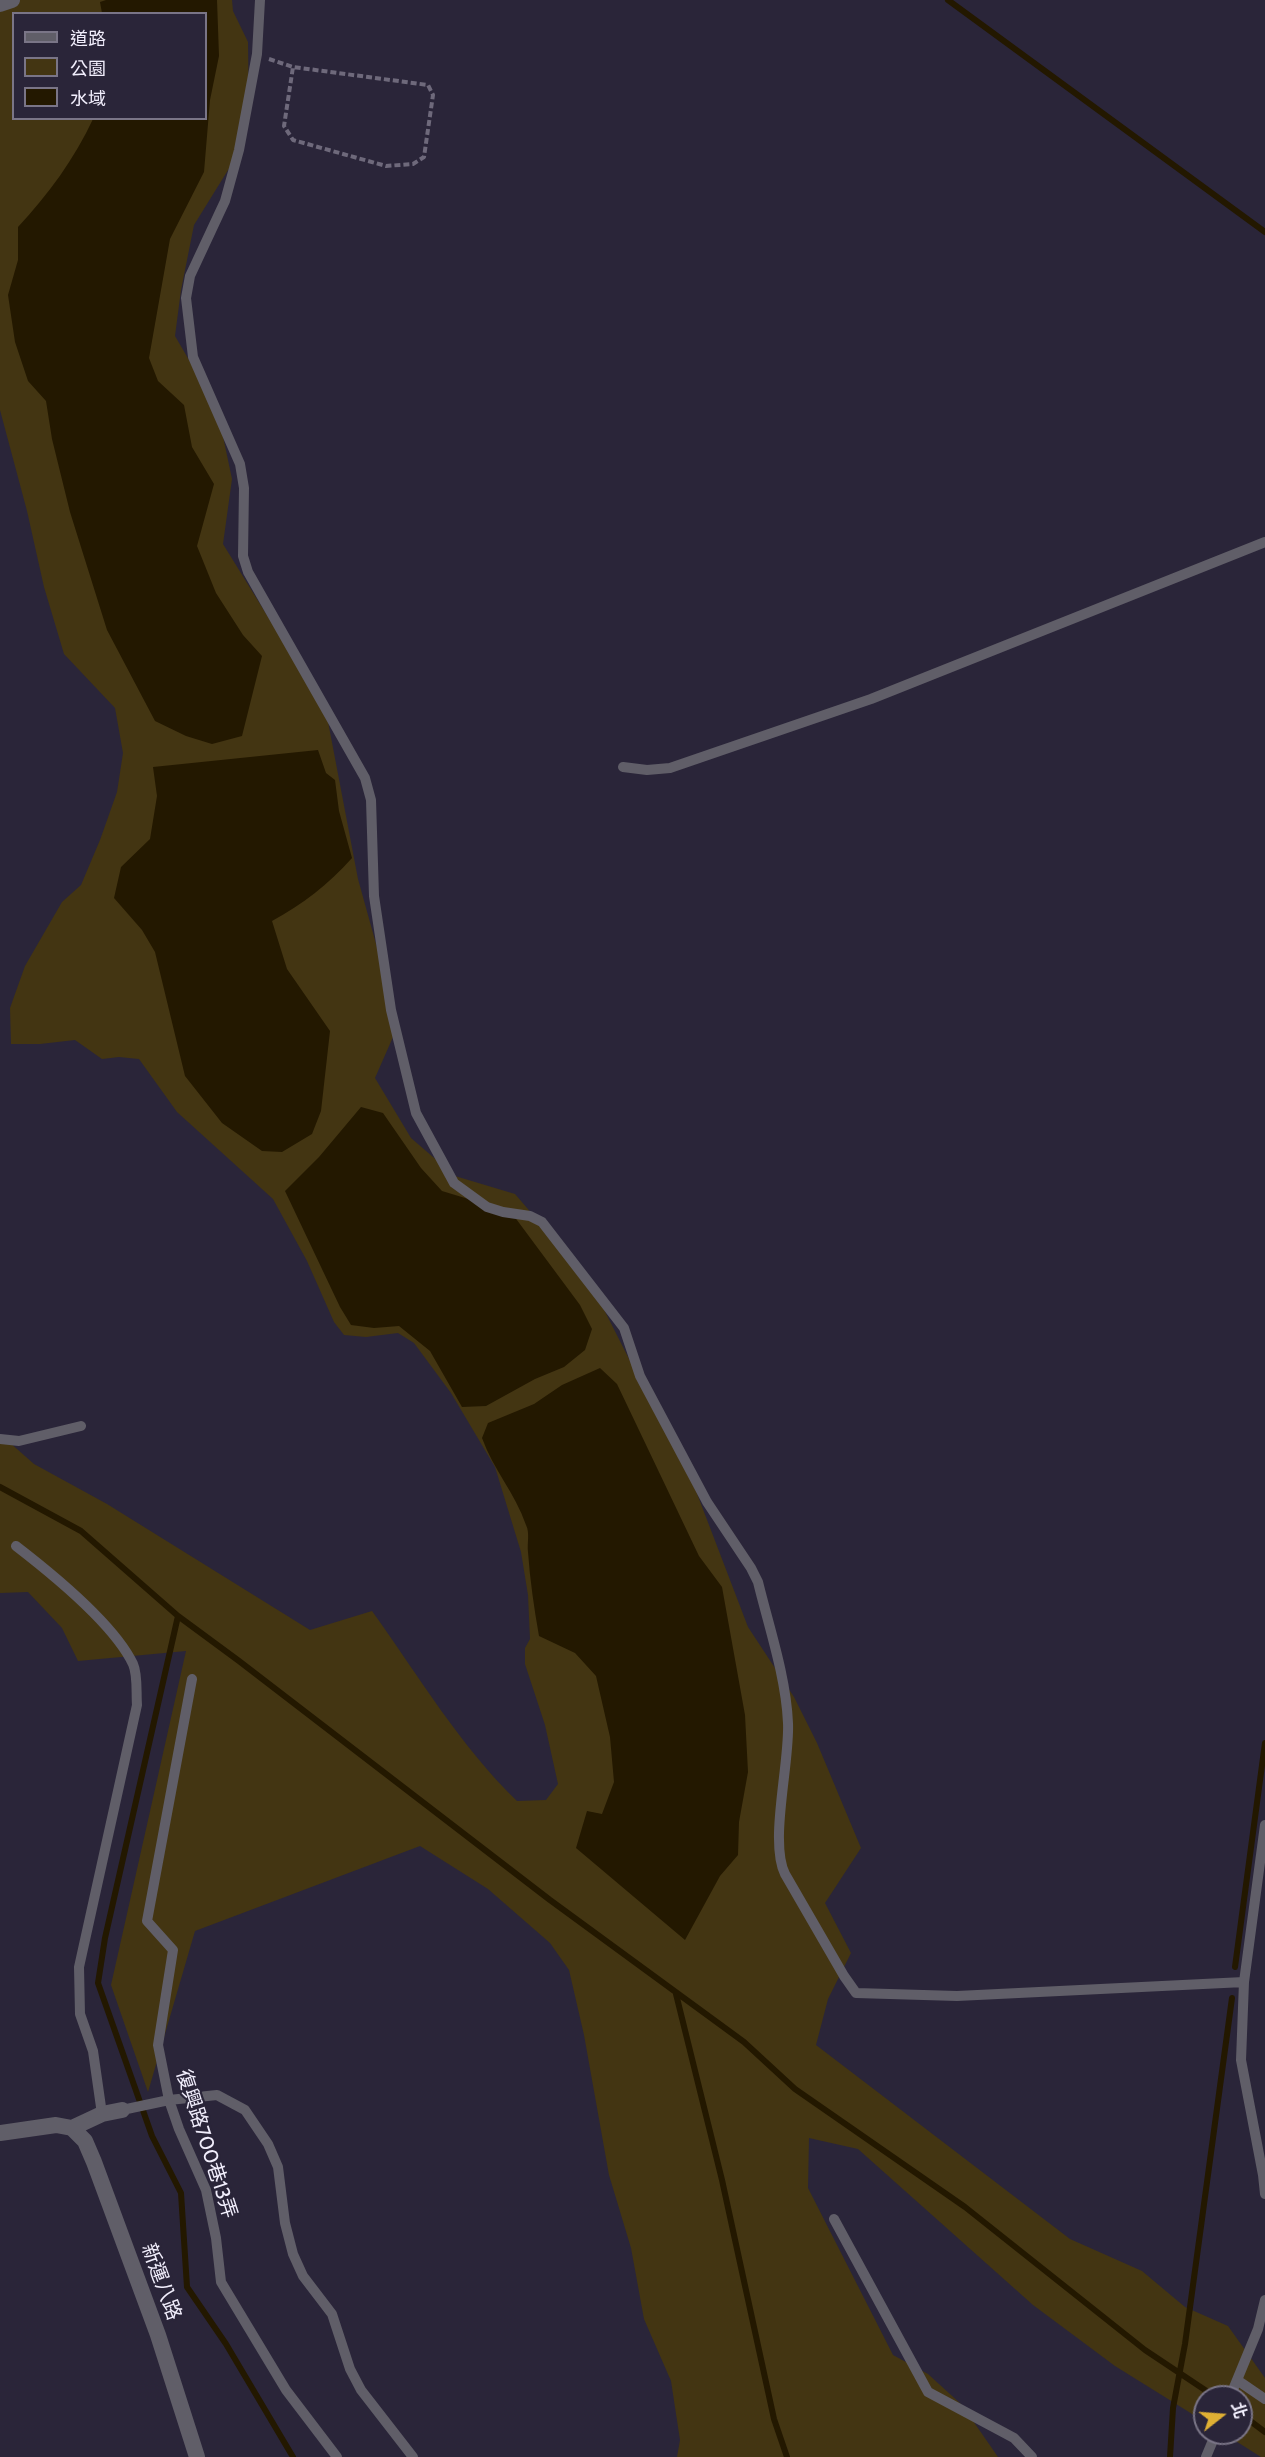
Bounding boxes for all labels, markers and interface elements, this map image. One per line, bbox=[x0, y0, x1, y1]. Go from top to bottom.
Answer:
legend bbox=[12, 12, 207, 120]
text: 道路 bbox=[70, 28, 106, 50]
text: 公園 bbox=[70, 58, 106, 80]
text: 水域 bbox=[70, 88, 106, 110]
street label: 復興路700巷13弄 bbox=[171, 2067, 241, 2221]
street label: 新運八路 bbox=[136, 2240, 186, 2324]
north arrow bbox=[1193, 2385, 1253, 2445]
text: 北 bbox=[1227, 2400, 1250, 2421]

